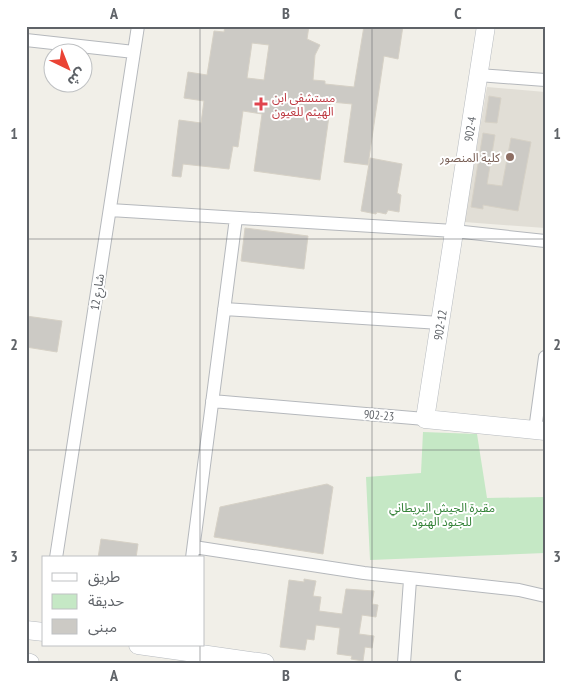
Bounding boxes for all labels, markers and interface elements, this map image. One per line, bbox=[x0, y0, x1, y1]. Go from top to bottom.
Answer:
text: A bbox=[109, 3, 119, 23]
text: B bbox=[282, 3, 290, 23]
text: C bbox=[454, 3, 462, 23]
north arrow bbox=[42, 42, 92, 92]
text: ش bbox=[64, 64, 90, 91]
place label: مستشفى ابن الهيثم للعيون bbox=[272, 90, 335, 121]
marker: مستشفى ابن الهيثم للعيون bbox=[254, 97, 268, 111]
street label: 902-4 bbox=[461, 115, 479, 143]
text: 1 bbox=[10, 123, 18, 143]
text: 1 bbox=[553, 123, 561, 143]
place label: كلية المنصور bbox=[439, 150, 501, 165]
marker: كلية المنصور bbox=[504, 151, 516, 163]
street label: شارع 12 bbox=[87, 273, 109, 312]
street label: 902-12 bbox=[430, 309, 450, 341]
text: 2 bbox=[10, 334, 18, 354]
text: 2 bbox=[553, 334, 561, 354]
street label: 902-23 bbox=[363, 406, 395, 424]
park label: مقبرة الجيش البريطاني للجنود الهنود bbox=[389, 500, 495, 529]
text: 3 bbox=[10, 546, 18, 566]
text: 3 bbox=[553, 546, 561, 566]
legend bbox=[42, 556, 205, 646]
text: طريق bbox=[88, 567, 120, 587]
text: حديقة bbox=[88, 591, 124, 610]
text: مبنى bbox=[88, 617, 117, 636]
text: A bbox=[109, 665, 119, 685]
text: B bbox=[282, 665, 290, 685]
text: C bbox=[454, 665, 462, 685]

